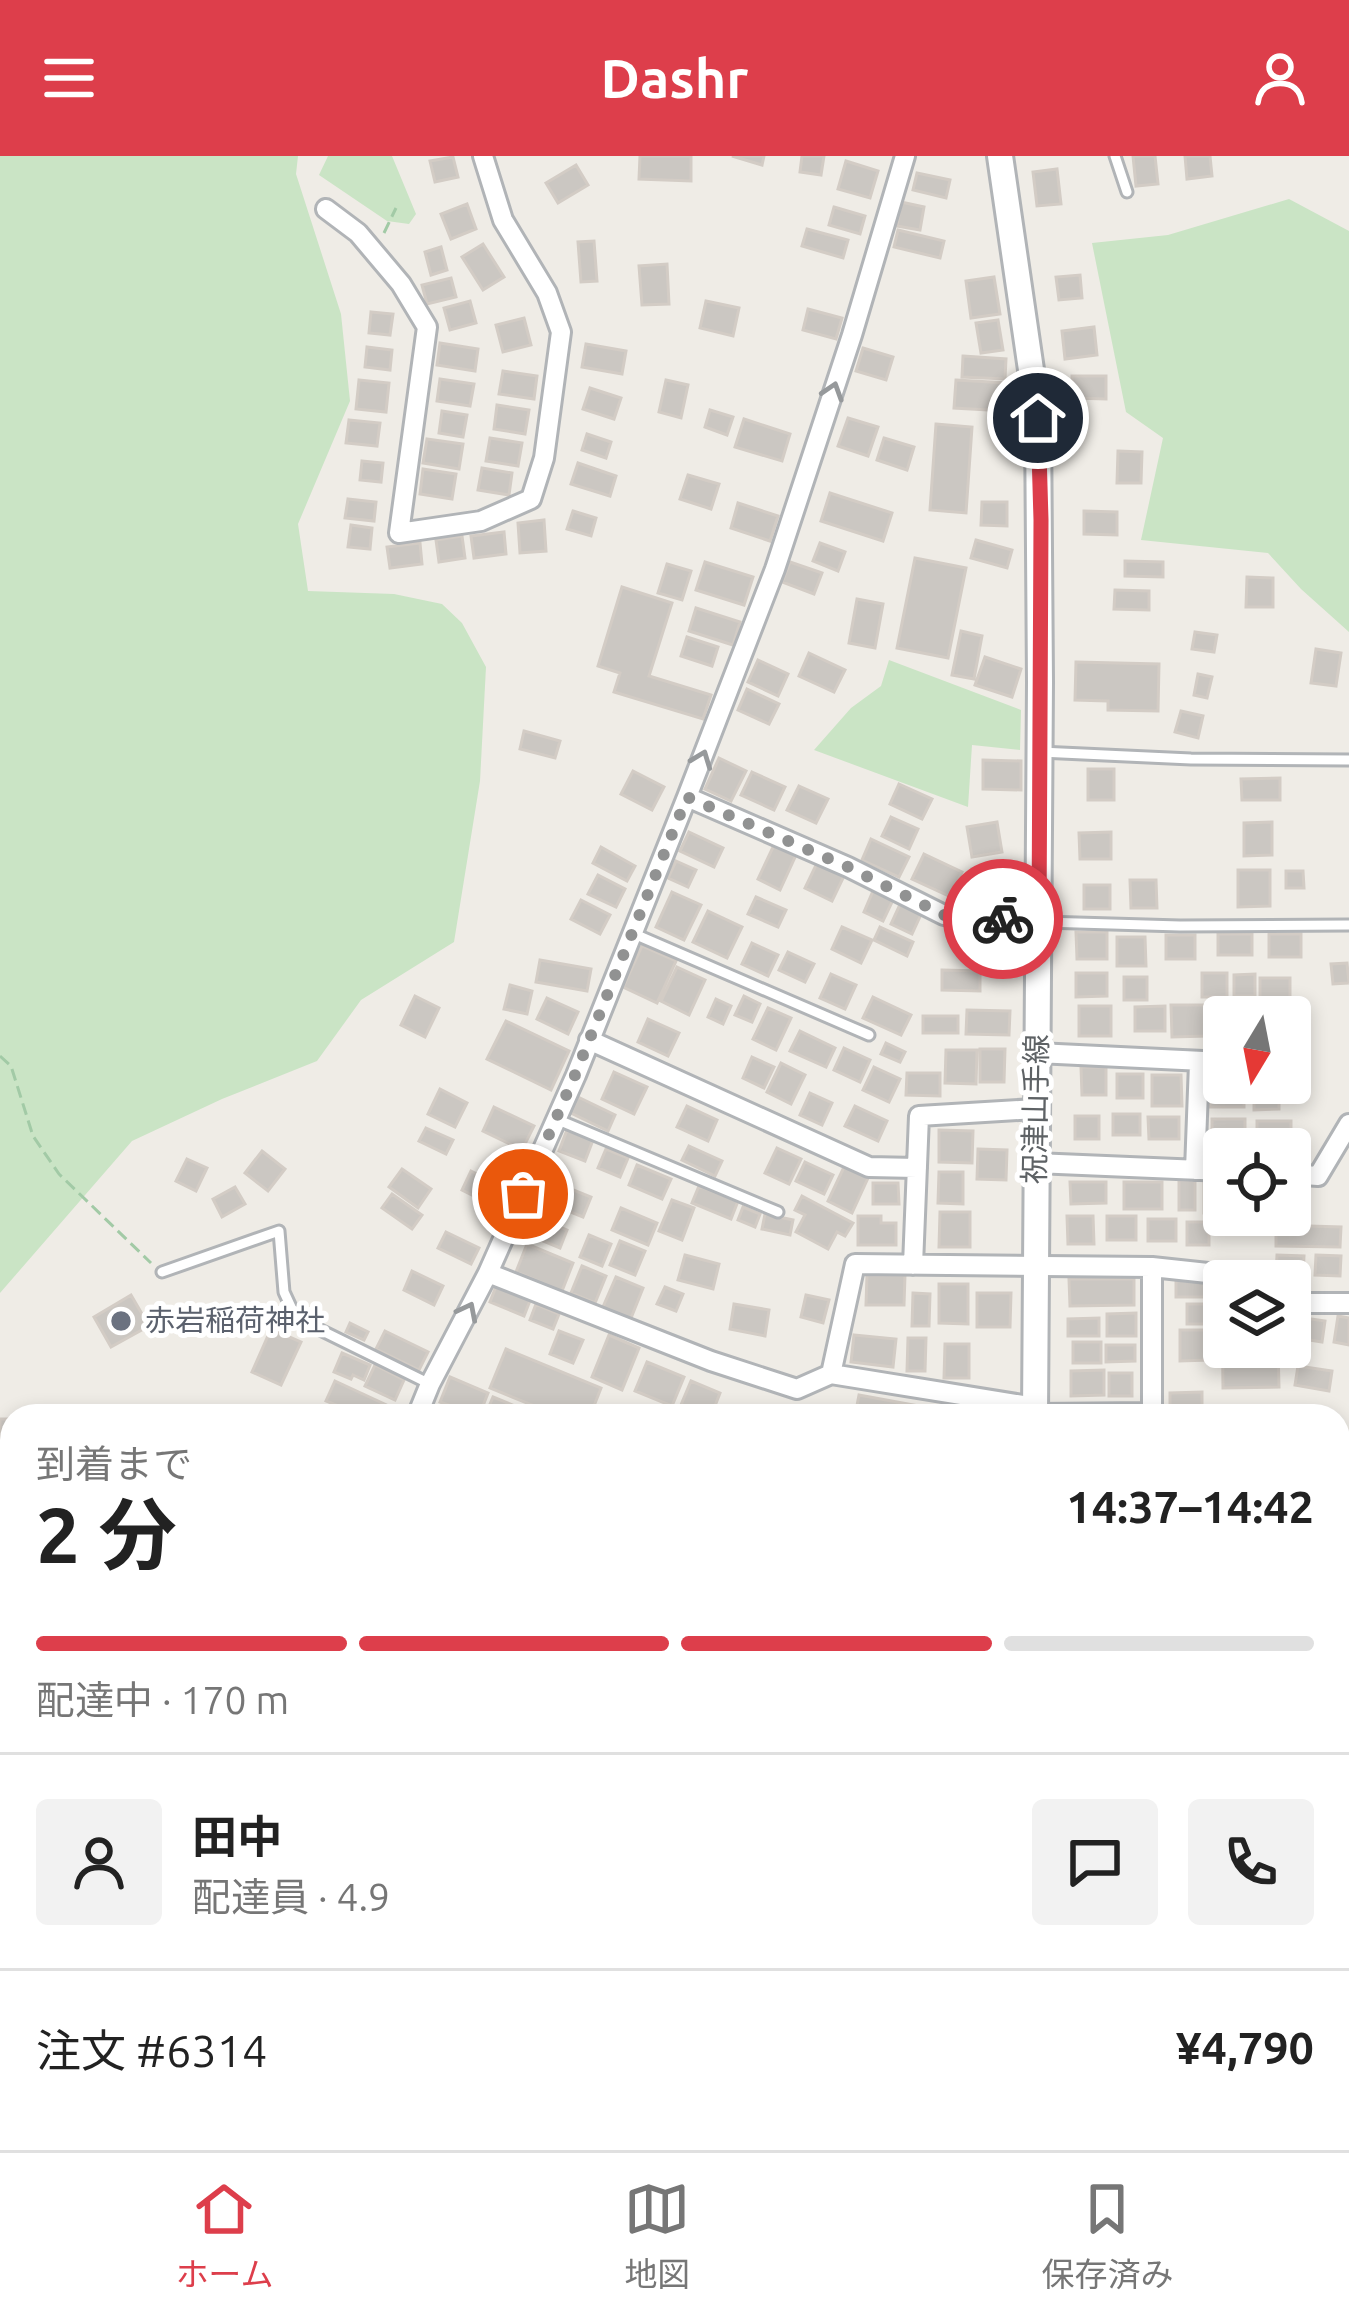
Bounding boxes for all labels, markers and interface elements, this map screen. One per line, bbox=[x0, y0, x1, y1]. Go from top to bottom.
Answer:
icon: menu bbox=[36, 45, 102, 111]
icon: person bbox=[1247, 45, 1313, 111]
text: Dashr bbox=[601, 48, 748, 108]
pin bbox=[987, 367, 1089, 469]
one-way arrow bbox=[819, 382, 844, 403]
icon: home bbox=[1005, 385, 1071, 451]
one-way arrow bbox=[688, 749, 713, 770]
courier bbox=[943, 859, 1063, 979]
icon: bike bbox=[970, 886, 1036, 952]
north arrow bbox=[1203, 996, 1311, 1104]
map controls bbox=[1203, 996, 1311, 1368]
street label: 祝津山手線 bbox=[1017, 1034, 1053, 1184]
button: locate bbox=[1203, 1128, 1311, 1236]
pin bbox=[472, 1143, 574, 1245]
icon: bag bbox=[490, 1161, 556, 1227]
button: layers bbox=[1203, 1260, 1311, 1368]
one-way arrow bbox=[454, 1302, 478, 1323]
place label: 赤岩稲荷神社 bbox=[145, 1303, 325, 1337]
marker: 赤岩稲荷神社 bbox=[108, 1308, 134, 1334]
text: 到着まで bbox=[36, 1442, 192, 1485]
text: 14:37–14:42 bbox=[1066, 1481, 1314, 1532]
text: 2 分 bbox=[36, 1490, 176, 1578]
text: 配達中 · 170 m bbox=[36, 1678, 289, 1721]
button: person bbox=[36, 1799, 162, 1925]
button: chat bbox=[1032, 1799, 1158, 1925]
button: phone bbox=[1188, 1799, 1314, 1925]
text: 田中 bbox=[192, 1811, 282, 1862]
text: 配達員 · 4.9 bbox=[192, 1875, 390, 1918]
text: ¥4,790 bbox=[1176, 2022, 1314, 2073]
text: 注文 #6314 bbox=[36, 2025, 267, 2076]
tab: ホーム bbox=[175, 2176, 274, 2296]
tab: 地図 bbox=[624, 2176, 690, 2296]
tab: 保存済み bbox=[1041, 2176, 1173, 2296]

